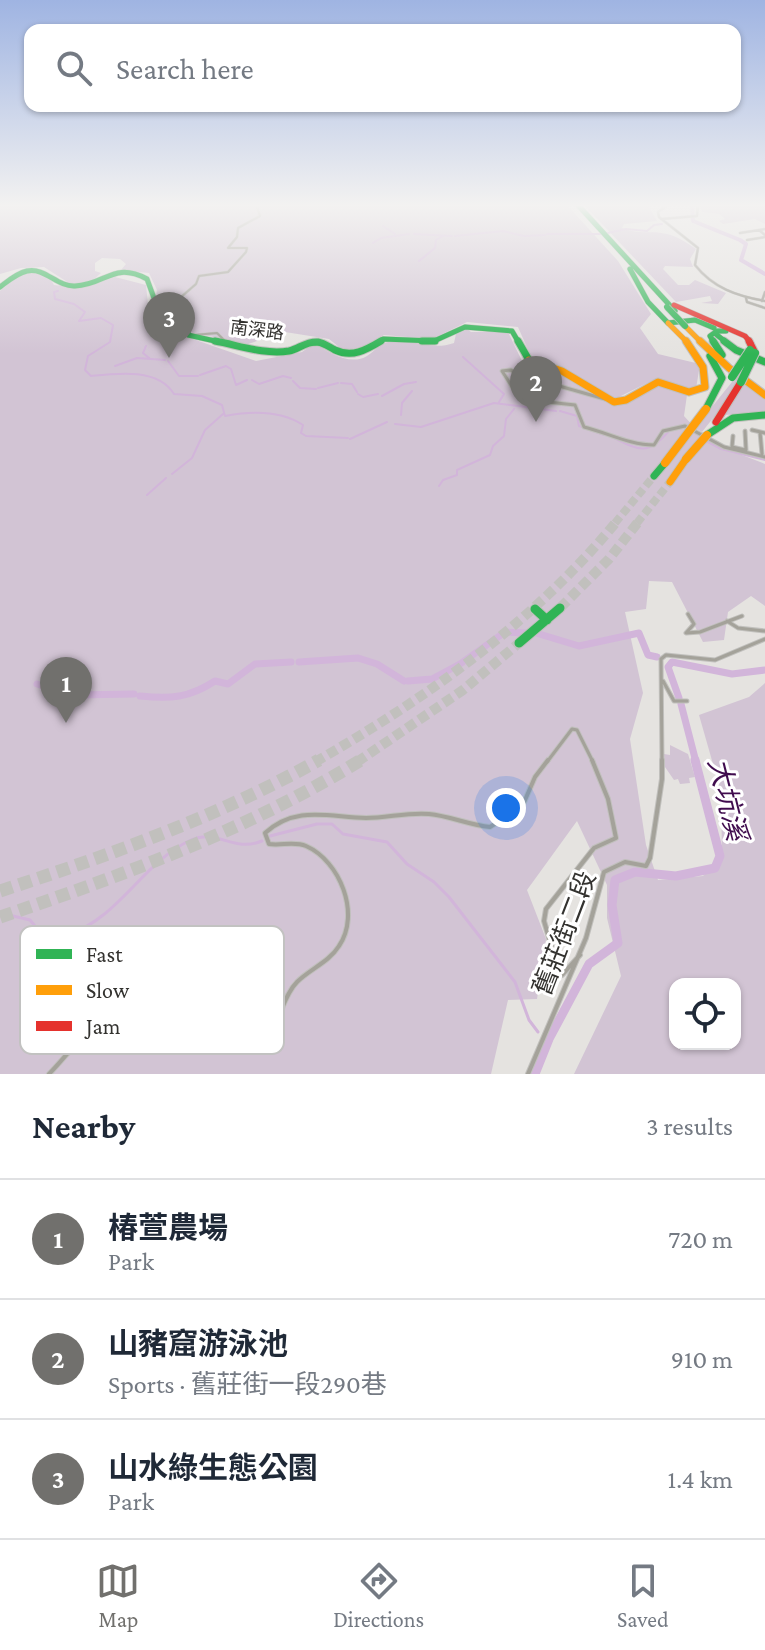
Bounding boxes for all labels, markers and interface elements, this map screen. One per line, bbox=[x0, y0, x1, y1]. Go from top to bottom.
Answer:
search box bbox=[24, 24, 741, 112]
icon: search bbox=[52, 46, 96, 90]
text: Search here bbox=[116, 52, 254, 85]
pin: 3 bbox=[143, 292, 195, 358]
street label: 南深路 bbox=[229, 317, 285, 343]
pin: 2 bbox=[510, 356, 562, 422]
pin: 1 bbox=[40, 657, 92, 723]
water label: 大坑溪 bbox=[702, 755, 754, 847]
your location bbox=[486, 788, 526, 828]
street label: 舊莊街二段 bbox=[528, 867, 601, 999]
legend bbox=[20, 926, 284, 1054]
text: Fast bbox=[86, 942, 123, 967]
text: Slow bbox=[86, 978, 130, 1003]
map controls bbox=[669, 978, 741, 1050]
button: locate bbox=[669, 978, 741, 1050]
text: Jam bbox=[84, 1014, 121, 1039]
text: Nearby bbox=[32, 1108, 135, 1145]
text: 3 results bbox=[646, 1112, 733, 1141]
text: 椿萱農場 bbox=[108, 1211, 228, 1244]
text: 1 bbox=[53, 1225, 63, 1254]
text: 720 m bbox=[668, 1225, 733, 1254]
text: Park bbox=[108, 1247, 154, 1276]
text: 山豬窟游泳池 bbox=[108, 1327, 288, 1360]
text: 2 bbox=[51, 1345, 65, 1374]
text: 910 m bbox=[671, 1345, 733, 1374]
text: Sports · 舊莊街一段290巷 bbox=[108, 1370, 387, 1399]
text: 山水綠生態公園 bbox=[108, 1451, 318, 1484]
text: 3 bbox=[52, 1465, 64, 1494]
text: 1.4 km bbox=[668, 1465, 733, 1494]
text: Park bbox=[108, 1487, 154, 1516]
tab: Map bbox=[96, 1559, 140, 1632]
tab: Directions bbox=[333, 1559, 424, 1632]
tab: Saved bbox=[617, 1559, 669, 1632]

